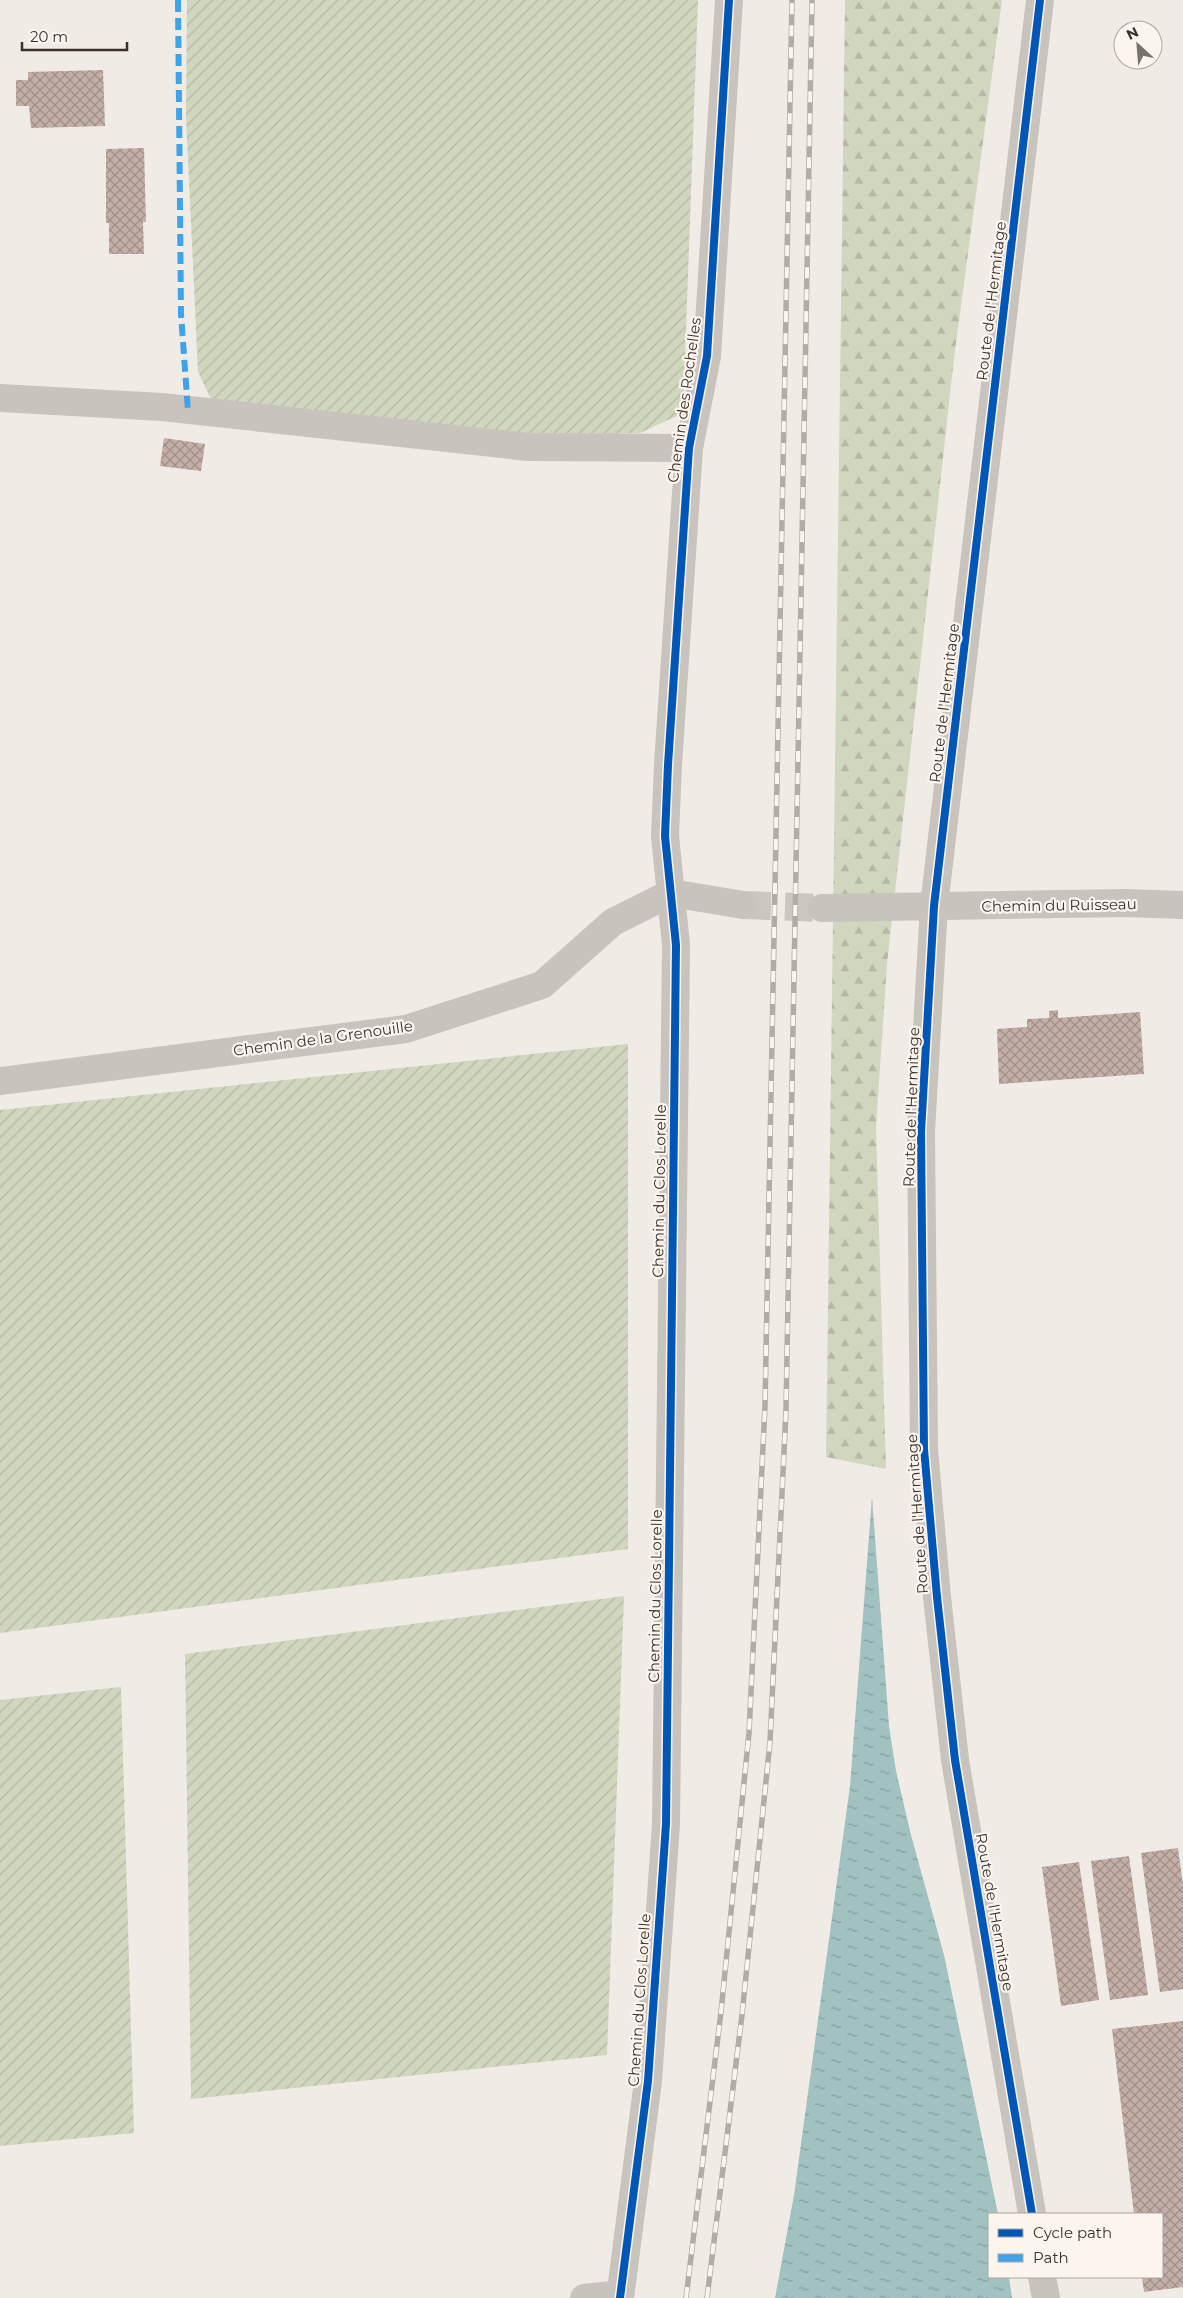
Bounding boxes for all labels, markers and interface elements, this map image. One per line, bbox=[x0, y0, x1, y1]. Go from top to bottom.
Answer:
scale bar bbox=[22, 20, 128, 52]
north arrow bbox=[1113, 20, 1163, 70]
text: N bbox=[1123, 23, 1141, 44]
text: 20 m bbox=[30, 27, 68, 46]
street label: Route de l'Hermitage bbox=[972, 220, 1010, 382]
street label: Chemin des Rochelles bbox=[663, 316, 705, 484]
street label: Route de l'Hermitage bbox=[925, 622, 963, 784]
street label: Chemin du Ruisseau bbox=[981, 894, 1137, 916]
street label: Chemin de la Grenouille bbox=[232, 1016, 414, 1060]
street label: Route de l'Hermitage bbox=[899, 1027, 923, 1187]
street label: Chemin du Clos Lorelle bbox=[648, 1104, 670, 1278]
street label: Route de l'Hermitage bbox=[902, 1433, 932, 1595]
street label: Chemin du Clos Lorelle bbox=[644, 1509, 666, 1683]
street label: Route de l'Hermitage bbox=[972, 1831, 1018, 1993]
street label: Chemin du Clos Lorelle bbox=[623, 1913, 655, 2087]
legend bbox=[988, 2213, 1163, 2278]
text: Cycle path bbox=[1033, 2223, 1112, 2242]
text: Path bbox=[1033, 2248, 1069, 2267]

